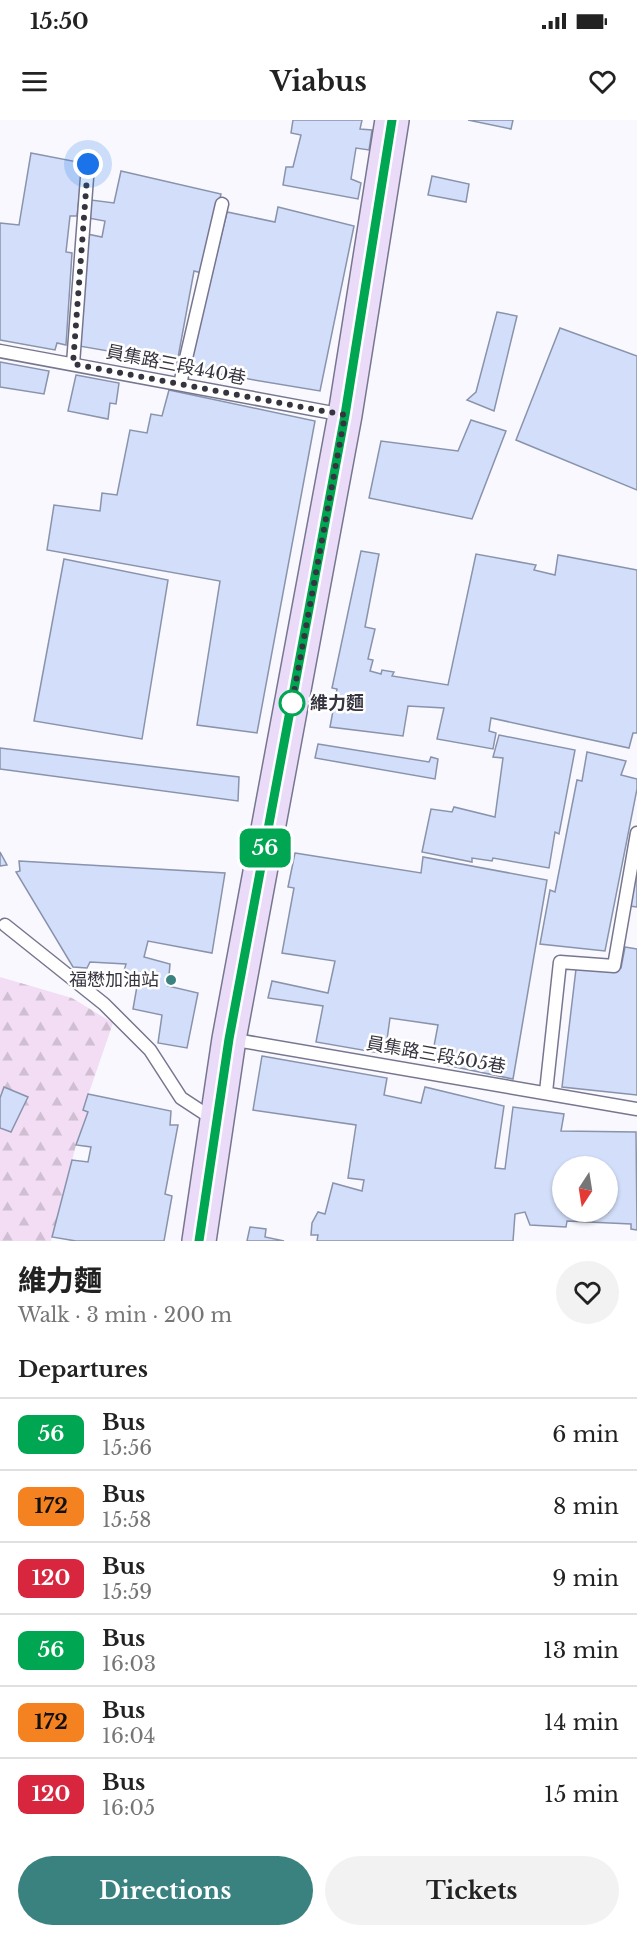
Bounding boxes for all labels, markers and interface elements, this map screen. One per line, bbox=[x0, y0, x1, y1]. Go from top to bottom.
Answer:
text: 15:50 bbox=[30, 8, 89, 35]
icon: menu bbox=[18, 65, 51, 98]
text: Viabus bbox=[270, 65, 367, 98]
icon: heart bbox=[586, 65, 619, 98]
your location bbox=[73, 149, 103, 179]
street label: 員集路三段440巷 bbox=[104, 341, 248, 389]
marker: 維力麵 bbox=[279, 690, 305, 716]
place label: 維力麵 bbox=[310, 692, 364, 714]
line badge: 56 bbox=[238, 828, 292, 868]
text: 56 bbox=[252, 835, 278, 861]
place label: 福懋加油站 bbox=[69, 969, 159, 991]
marker: 福懋加油站 bbox=[164, 973, 178, 987]
street label: 員集路三段505巷 bbox=[365, 1032, 507, 1078]
north arrow bbox=[552, 1156, 618, 1222]
map controls bbox=[552, 1156, 618, 1222]
button: heart bbox=[556, 1261, 619, 1324]
text: 維力麵 bbox=[18, 1263, 102, 1298]
text: Walk · 3 min · 200 m bbox=[18, 1303, 232, 1327]
text: Departures bbox=[18, 1356, 148, 1383]
text: Bus bbox=[102, 1409, 145, 1436]
text: 56 bbox=[38, 1421, 64, 1447]
text: 6 min bbox=[552, 1421, 619, 1448]
text: 15:56 bbox=[102, 1436, 152, 1460]
text: Bus bbox=[102, 1481, 145, 1508]
text: 172 bbox=[34, 1493, 68, 1519]
text: 8 min bbox=[553, 1493, 619, 1520]
text: 15:58 bbox=[102, 1508, 151, 1532]
text: Bus bbox=[102, 1553, 145, 1580]
text: 120 bbox=[32, 1565, 70, 1591]
text: 9 min bbox=[552, 1565, 619, 1592]
text: 15:59 bbox=[102, 1580, 152, 1604]
text: Bus bbox=[102, 1625, 145, 1652]
text: 56 bbox=[38, 1637, 64, 1663]
text: 13 min bbox=[543, 1637, 619, 1664]
text: 16:03 bbox=[102, 1652, 156, 1676]
text: Bus bbox=[102, 1697, 145, 1724]
text: 172 bbox=[34, 1709, 68, 1735]
text: 14 min bbox=[544, 1709, 619, 1736]
text: 16:04 bbox=[102, 1724, 155, 1748]
text: Bus bbox=[102, 1769, 145, 1796]
text: 120 bbox=[32, 1781, 70, 1807]
text: 15 min bbox=[544, 1781, 619, 1808]
text: 16:05 bbox=[102, 1796, 155, 1820]
button: Directions bbox=[18, 1856, 313, 1925]
button: Tickets bbox=[325, 1856, 619, 1925]

